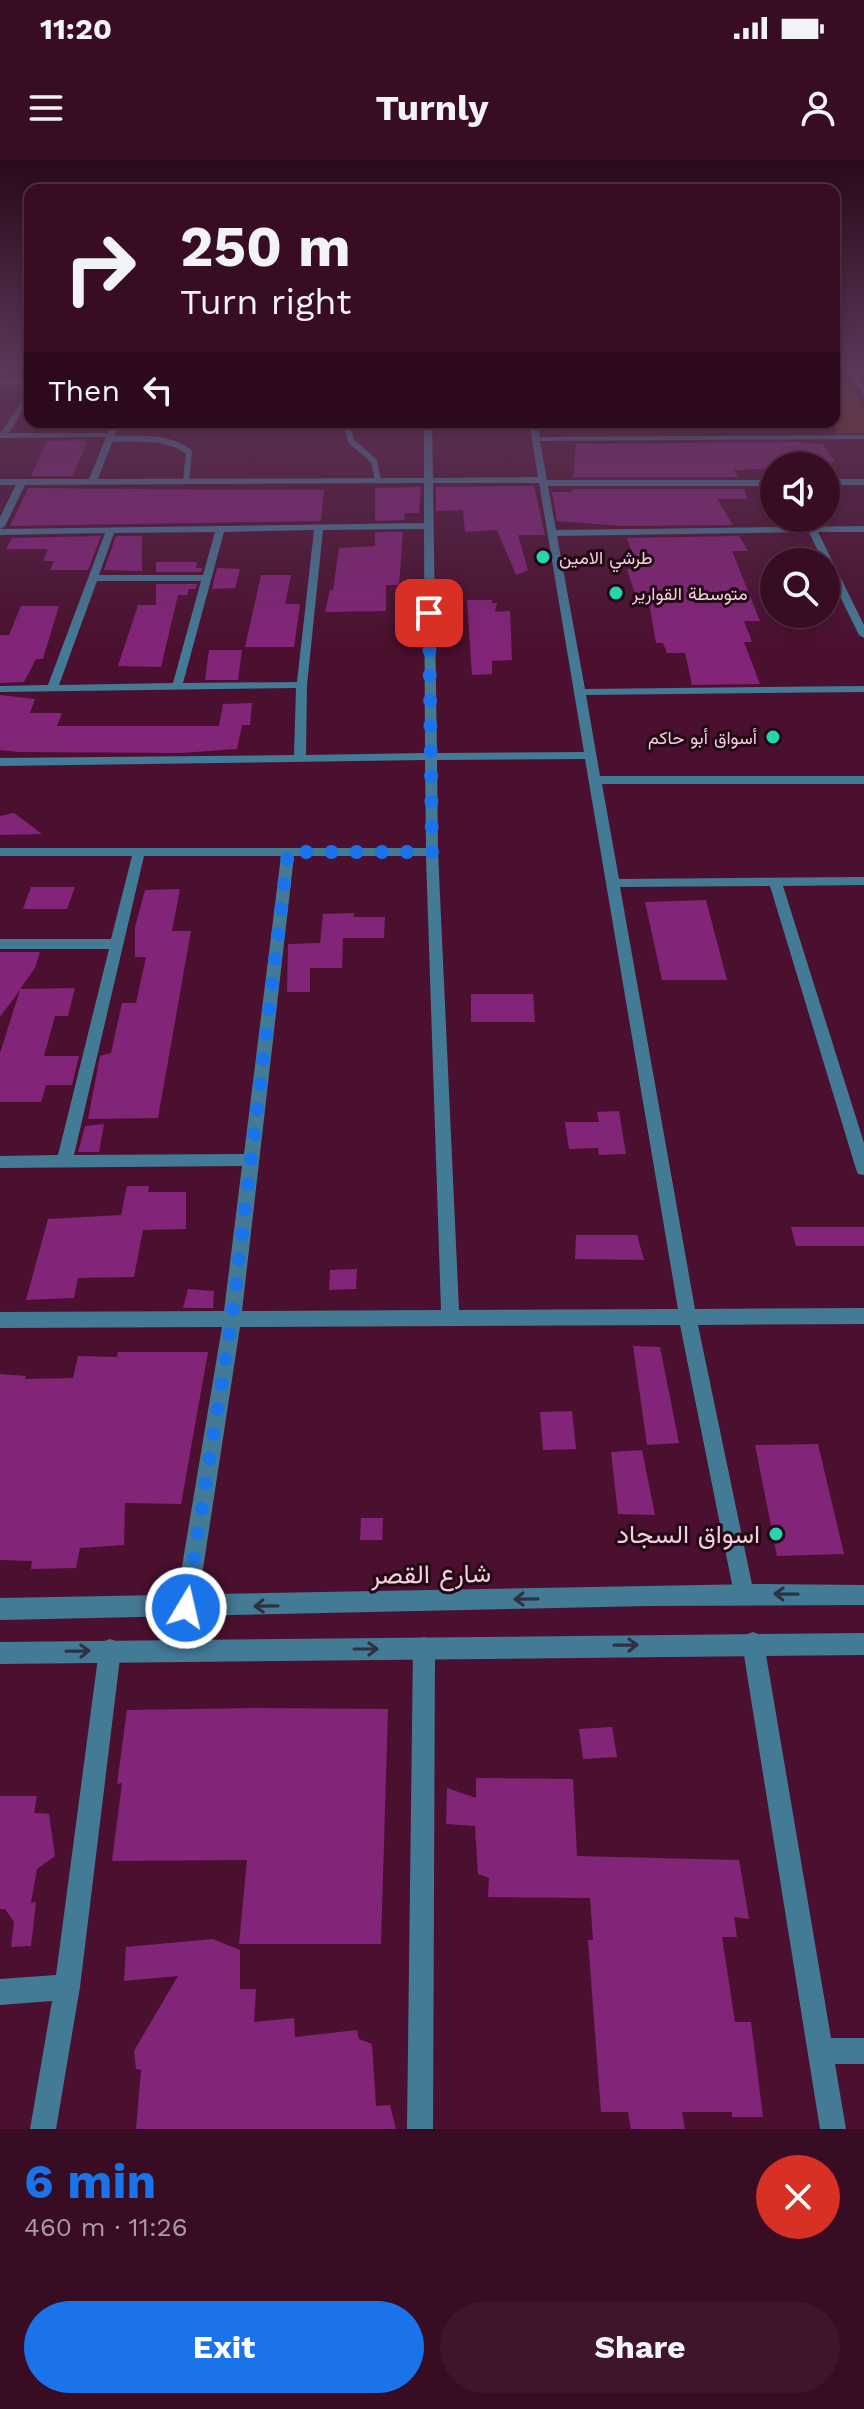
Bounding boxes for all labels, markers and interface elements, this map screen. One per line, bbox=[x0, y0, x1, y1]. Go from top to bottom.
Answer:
text: 11:20 bbox=[40, 11, 112, 46]
icon: menu bbox=[24, 86, 68, 130]
icon: person bbox=[796, 86, 840, 130]
text: Turnly bbox=[376, 87, 488, 129]
text: 250 m bbox=[180, 214, 351, 280]
icon: right bbox=[48, 216, 152, 320]
text: Turn right bbox=[180, 281, 351, 323]
icon: left bbox=[136, 368, 180, 412]
text: Then bbox=[48, 373, 120, 408]
map controls bbox=[760, 452, 840, 628]
button: sound bbox=[760, 452, 840, 532]
place label: طرشي الامين bbox=[559, 547, 652, 573]
marker: طرشي الامين bbox=[534, 548, 552, 566]
button: search bbox=[760, 548, 840, 628]
pin bbox=[395, 579, 463, 647]
place label: متوسطة القوارير bbox=[631, 583, 748, 605]
marker: متوسطة القوارير bbox=[607, 584, 625, 602]
icon: arrive bbox=[407, 591, 451, 635]
place label: أسواق أبو حاكم bbox=[648, 727, 757, 750]
marker: أسواق أبو حاكم bbox=[764, 728, 782, 746]
place label: اسواق السجاد bbox=[617, 1519, 760, 1550]
marker: اسواق السجاد bbox=[767, 1525, 785, 1543]
street label: شارع القصر bbox=[370, 1558, 491, 1593]
position arrow bbox=[144, 1566, 228, 1650]
one-way arrow bbox=[773, 1586, 800, 1602]
one-way arrow bbox=[513, 1592, 540, 1607]
one-way arrow bbox=[253, 1598, 280, 1614]
one-way arrow bbox=[612, 1637, 639, 1653]
one-way arrow bbox=[352, 1641, 379, 1656]
one-way arrow bbox=[64, 1643, 91, 1659]
text: 6 min bbox=[24, 2153, 156, 2210]
button: close bbox=[756, 2155, 840, 2239]
text: 460 m · 11:26 bbox=[24, 2212, 188, 2242]
button: Exit bbox=[24, 2301, 424, 2393]
button: Share bbox=[440, 2301, 840, 2393]

